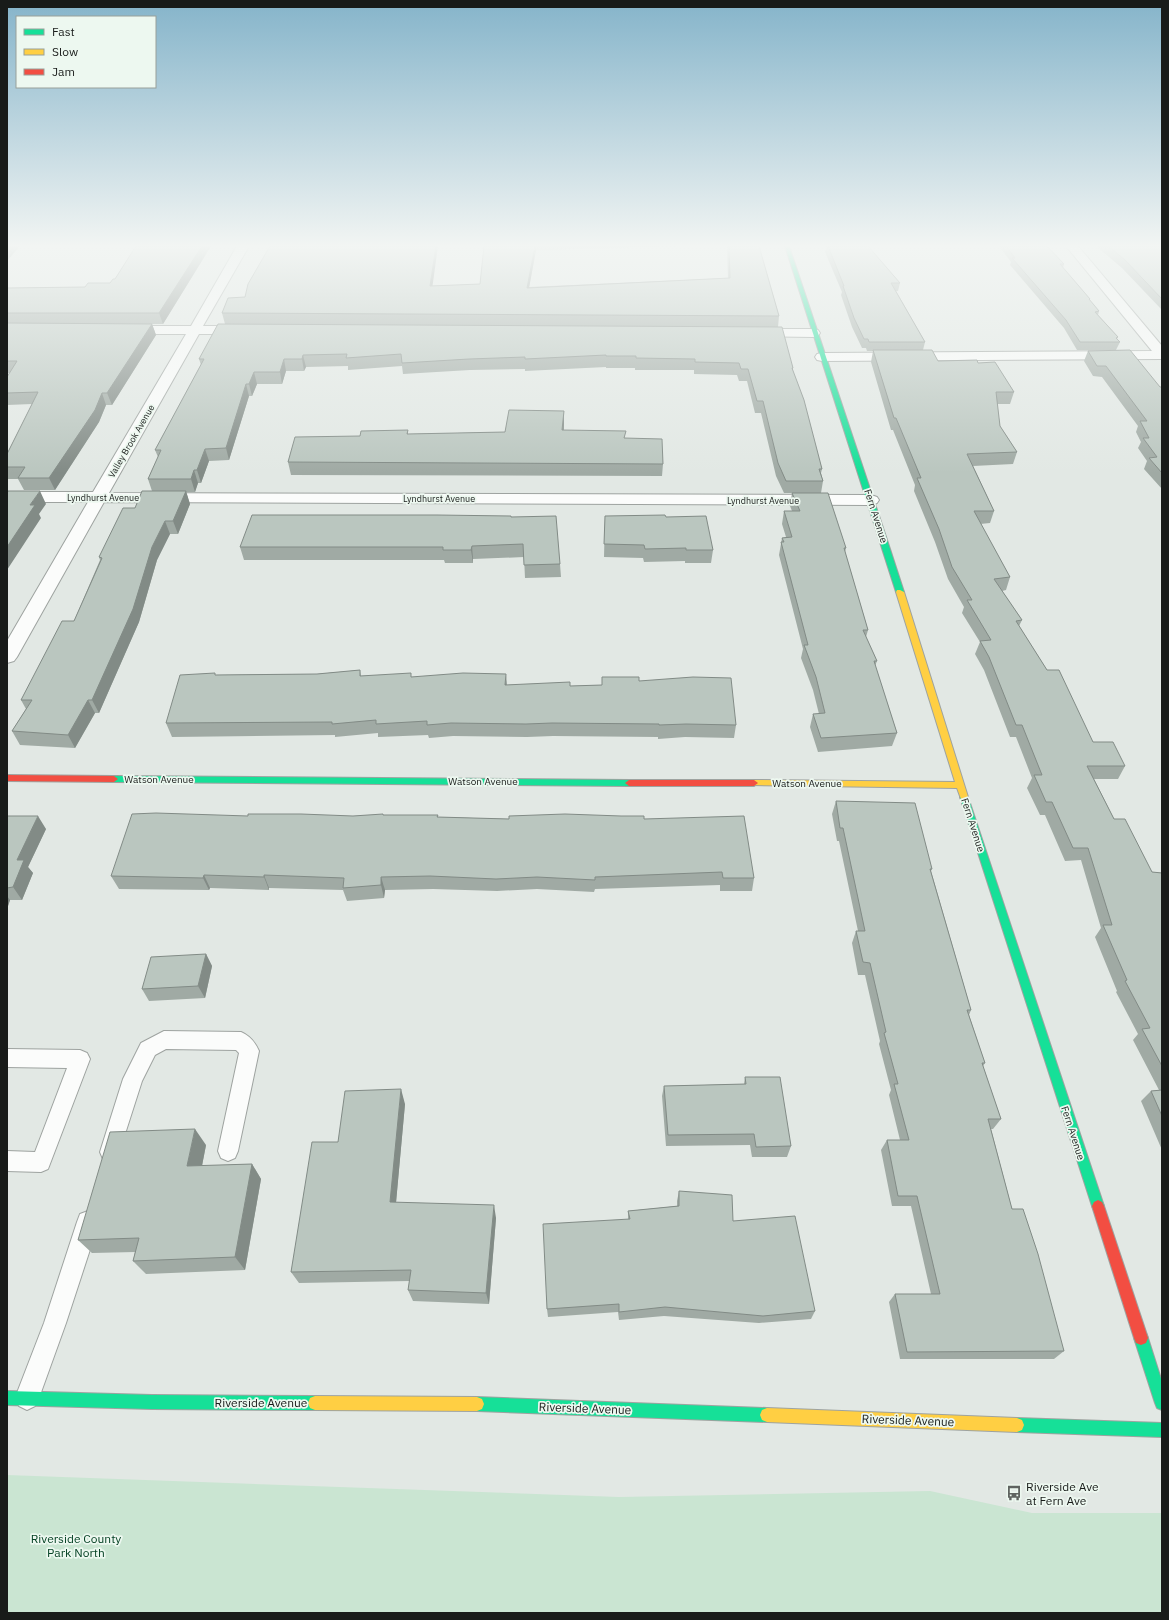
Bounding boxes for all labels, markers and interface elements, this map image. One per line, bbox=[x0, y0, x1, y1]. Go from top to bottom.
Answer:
legend bbox=[16, 16, 156, 88]
text: Fast bbox=[52, 24, 75, 39]
text: Slow bbox=[52, 44, 78, 59]
text: Jam bbox=[52, 64, 75, 79]
street label: Valley Brook Avenue bbox=[106, 402, 156, 479]
street label: Fern Avenue bbox=[861, 487, 891, 545]
street label: Lyndhurst Avenue bbox=[67, 492, 139, 503]
street label: Lyndhurst Avenue bbox=[403, 493, 475, 504]
street label: Lyndhurst Avenue bbox=[727, 495, 799, 506]
street label: Watson Avenue bbox=[124, 773, 194, 786]
street label: Watson Avenue bbox=[448, 775, 518, 788]
street label: Watson Avenue bbox=[772, 777, 842, 790]
street label: Fern Avenue bbox=[958, 796, 988, 854]
street label: Fern Avenue bbox=[1058, 1104, 1088, 1162]
street label: Riverside Avenue bbox=[215, 1395, 308, 1410]
street label: Riverside Avenue bbox=[538, 1399, 632, 1417]
street label: Riverside Avenue bbox=[861, 1411, 955, 1429]
place label: Riverside Ave at Fern Ave bbox=[1026, 1479, 1099, 1508]
bus stop icon: Riverside Ave at Fern Ave bbox=[1005, 1484, 1023, 1502]
park label: Riverside County Park North bbox=[31, 1531, 121, 1560]

